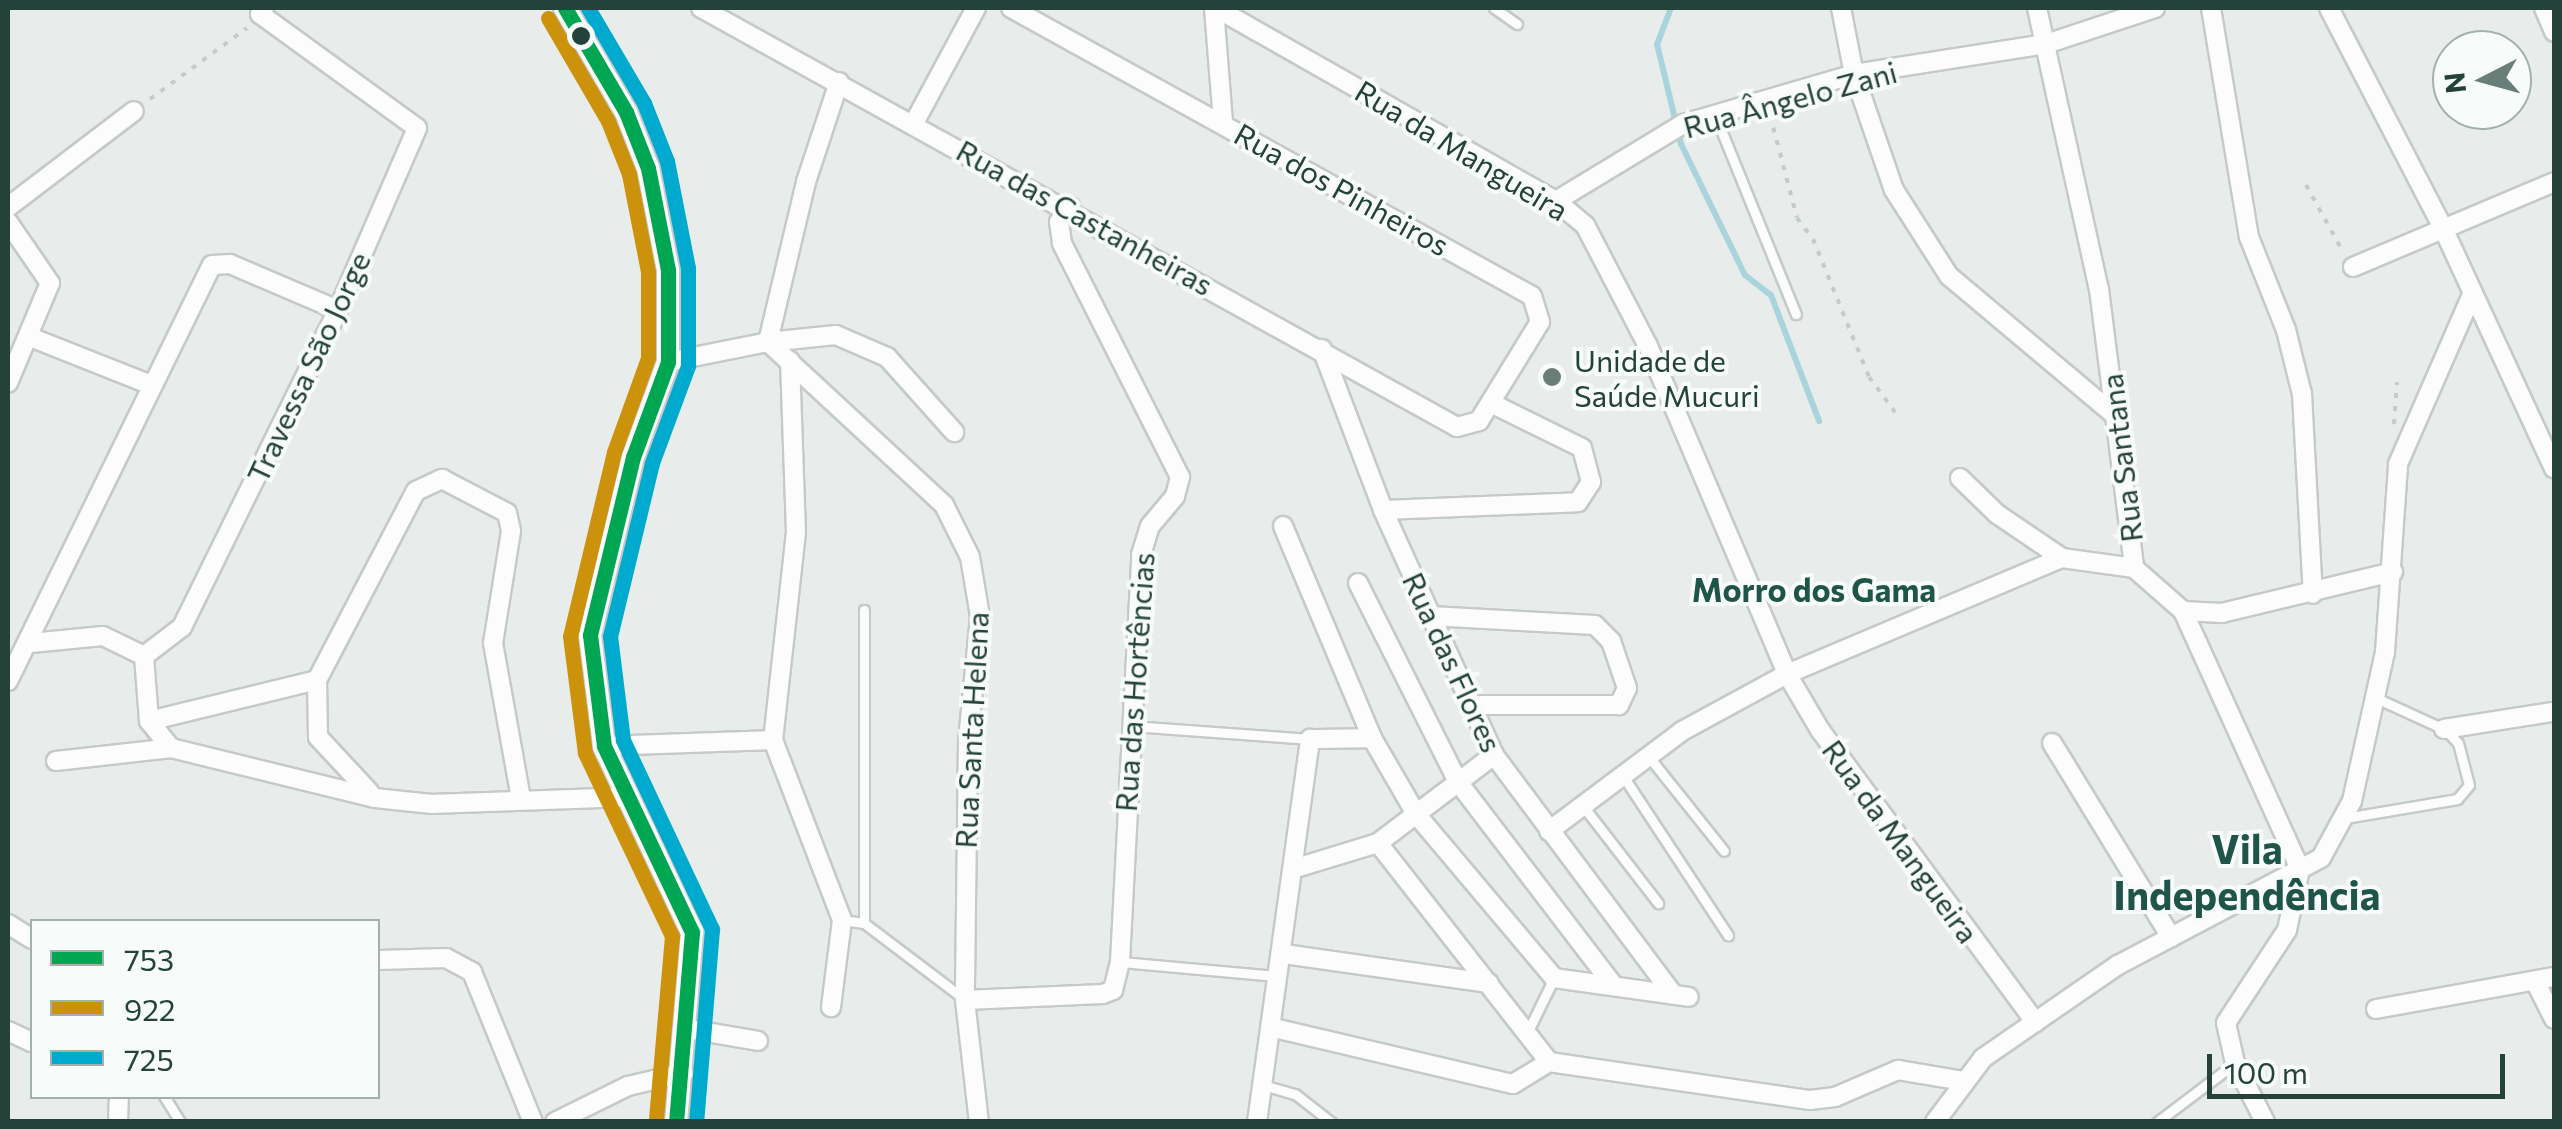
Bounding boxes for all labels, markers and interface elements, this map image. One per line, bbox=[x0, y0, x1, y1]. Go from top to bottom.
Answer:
unlabelled marker bbox=[571, 26, 591, 46]
north arrow bbox=[2432, 30, 2532, 130]
street label: Rua Ângelo Zani bbox=[1679, 53, 1901, 145]
text: N bbox=[2436, 71, 2472, 95]
street label: Rua da Mangueira bbox=[1349, 72, 1575, 228]
street label: Rua dos Pinheiros bbox=[1228, 115, 1456, 263]
street label: Rua das Castanheiras bbox=[951, 132, 1219, 302]
street label: Travessa São Jorge bbox=[239, 246, 377, 488]
place label: Unidade de Saúde Mucuri bbox=[1574, 342, 1760, 412]
marker: Unidade de Saúde Mucuri bbox=[1539, 364, 1565, 390]
street label: Rua Santana bbox=[2093, 372, 2149, 544]
street label: Rua das Hortências bbox=[1107, 551, 1161, 813]
street label: Rua das Flores bbox=[1396, 566, 1510, 758]
district label: Morro dos Gama bbox=[1692, 570, 1936, 608]
street label: Rua Santa Helena bbox=[947, 611, 995, 849]
street label: Rua da Mangueira bbox=[1815, 732, 1987, 950]
district label: Vila Independência bbox=[2113, 824, 2381, 918]
legend bbox=[30, 919, 380, 1099]
text: 753 bbox=[124, 940, 174, 977]
text: 922 bbox=[124, 990, 175, 1027]
scale bar bbox=[2212, 1034, 2510, 1096]
text: 725 bbox=[124, 1040, 174, 1077]
text: 100 m bbox=[2224, 1053, 2308, 1090]

